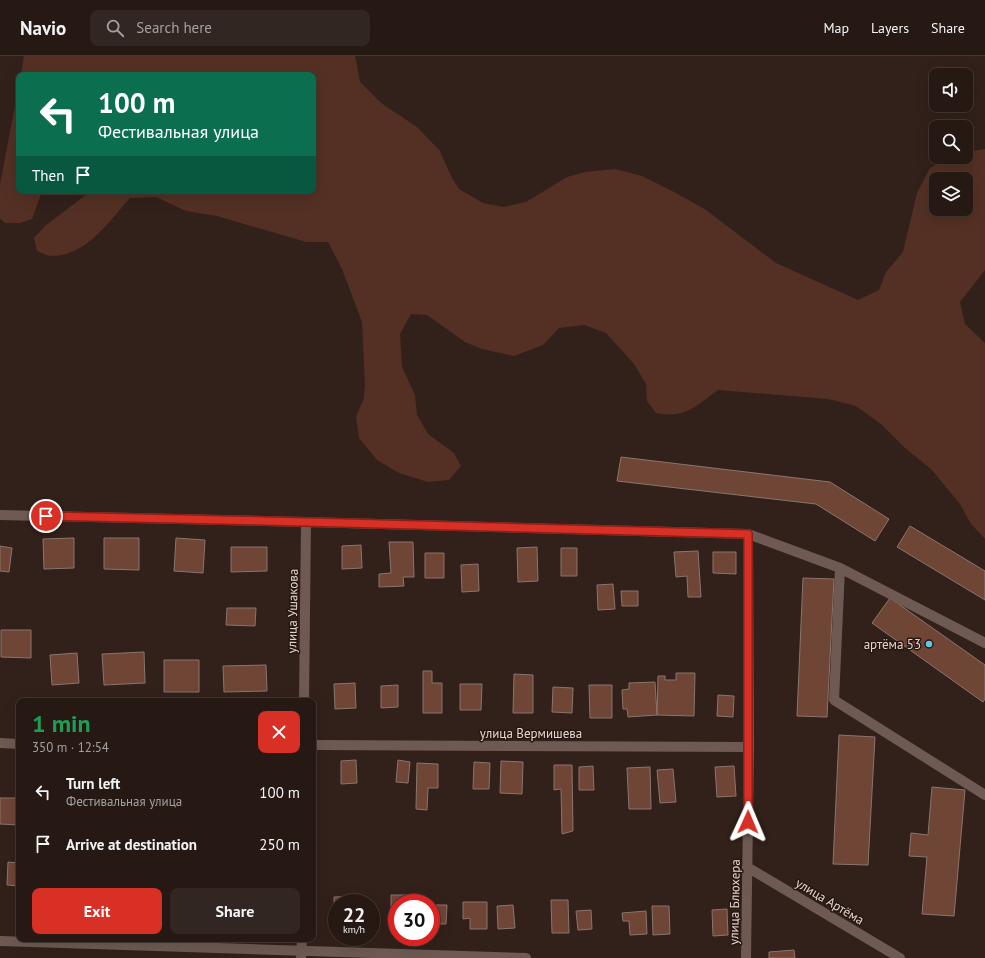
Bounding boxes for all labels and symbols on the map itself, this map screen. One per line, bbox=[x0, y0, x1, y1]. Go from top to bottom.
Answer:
pin bbox=[29, 499, 63, 533]
street label: улица Ушакова bbox=[283, 569, 302, 653]
place label: артёма 53 bbox=[864, 636, 921, 653]
marker: артёма 53 bbox=[924, 639, 934, 649]
street label: улица Вермишева bbox=[480, 725, 582, 742]
position arrow bbox=[727, 801, 769, 843]
street label: улица Блюхера bbox=[725, 859, 744, 945]
street label: улица Артёма bbox=[792, 874, 867, 929]
speed limit sign: 30 bbox=[388, 894, 440, 946]

